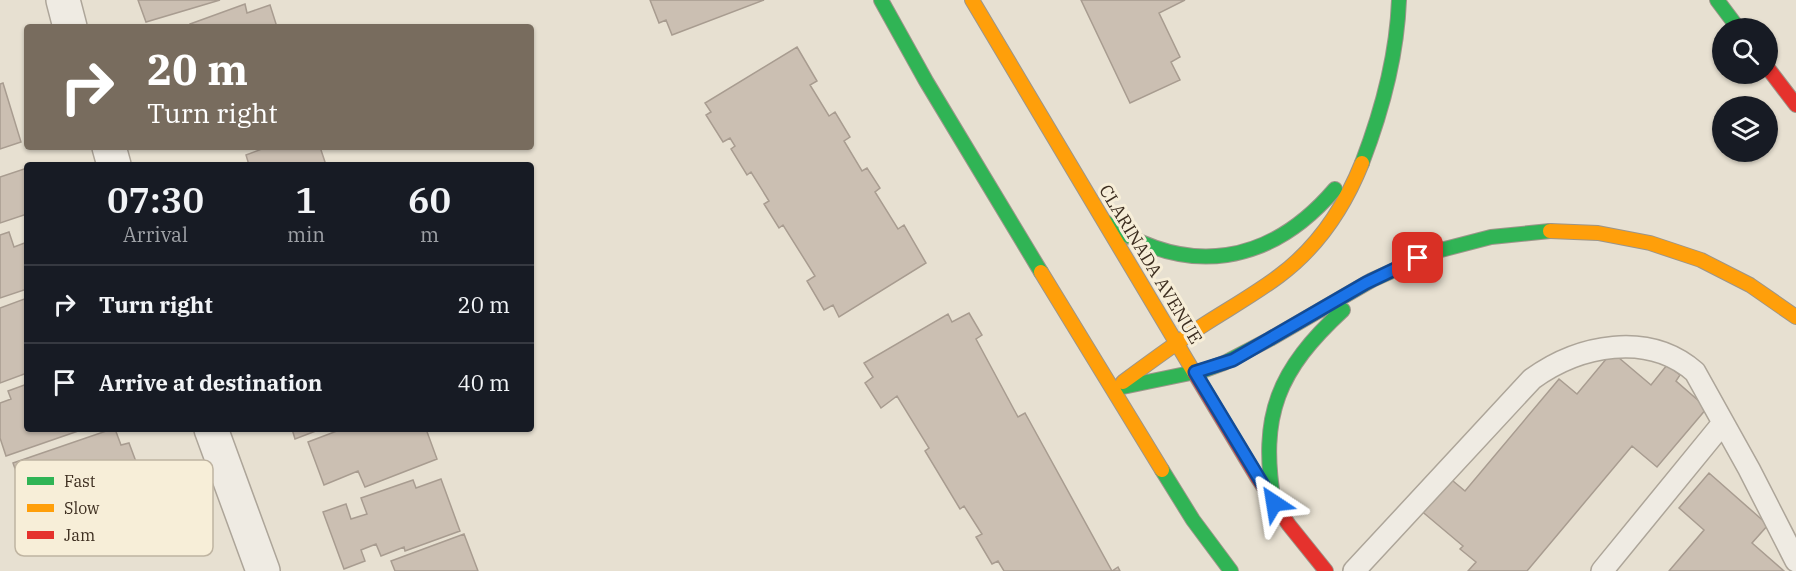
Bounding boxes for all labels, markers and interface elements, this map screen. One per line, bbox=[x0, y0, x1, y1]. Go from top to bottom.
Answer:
map controls bbox=[1712, 18, 1778, 162]
button: search bbox=[1712, 18, 1778, 84]
text: 20 m bbox=[147, 42, 248, 97]
icon: right bbox=[48, 48, 126, 126]
text: Turn right bbox=[147, 95, 278, 130]
button: layers bbox=[1712, 96, 1778, 162]
text: 07:30 bbox=[107, 176, 204, 223]
text: 1 bbox=[295, 176, 317, 223]
text: 60 bbox=[408, 176, 451, 223]
street label: CLARINADA AVENUE bbox=[1094, 180, 1208, 348]
text: Arrival bbox=[123, 221, 188, 248]
text: min bbox=[287, 221, 325, 248]
text: m bbox=[420, 221, 439, 248]
pin bbox=[1392, 232, 1443, 283]
icon: arrive bbox=[1401, 241, 1434, 274]
icon: right bbox=[48, 288, 81, 321]
text: Turn right bbox=[99, 290, 213, 319]
text: 20 m bbox=[458, 290, 510, 319]
icon: arrive bbox=[48, 366, 81, 399]
text: Arrive at destination bbox=[99, 368, 322, 397]
text: 40 m bbox=[458, 368, 510, 397]
legend bbox=[15, 460, 213, 556]
text: Fast bbox=[64, 471, 96, 491]
position arrow bbox=[1242, 471, 1306, 535]
text: Slow bbox=[64, 498, 100, 518]
text: Jam bbox=[64, 525, 95, 545]

